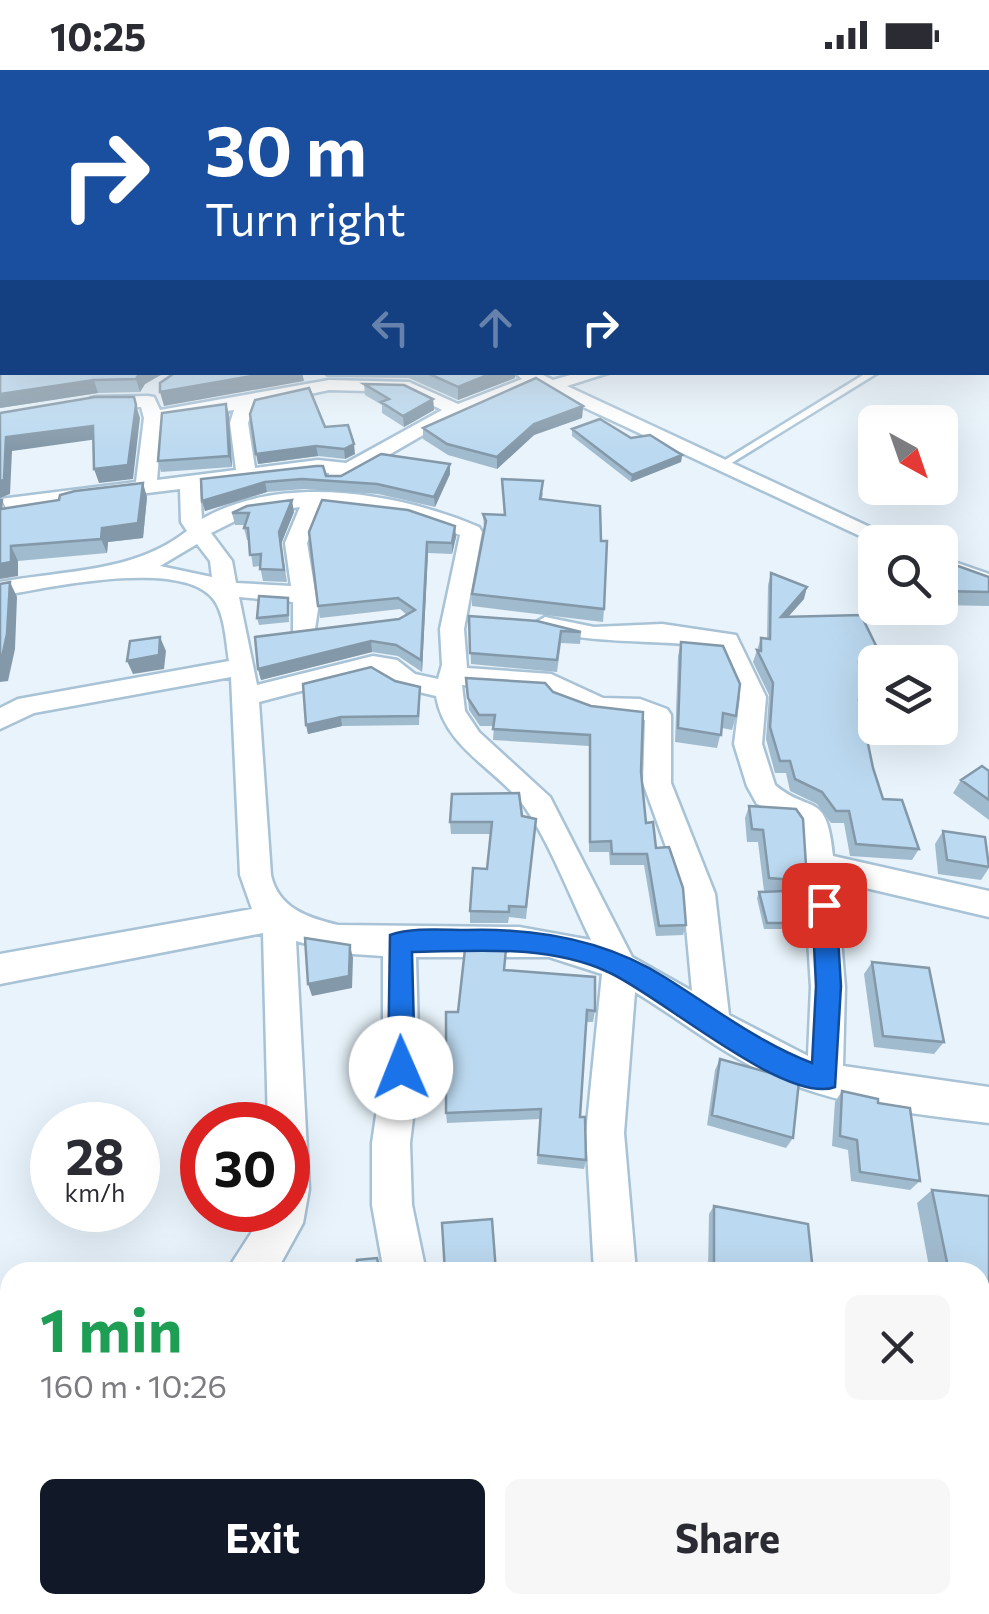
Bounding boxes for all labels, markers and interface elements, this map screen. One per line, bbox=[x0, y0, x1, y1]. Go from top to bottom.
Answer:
text: 10:25 bbox=[50, 12, 146, 59]
text: 30 m bbox=[205, 105, 367, 190]
icon: right bbox=[40, 110, 170, 240]
text: Turn right bbox=[205, 190, 406, 245]
icon: left bbox=[363, 300, 418, 355]
icon: ahead bbox=[468, 300, 523, 355]
icon: right bbox=[573, 300, 628, 355]
north arrow bbox=[858, 405, 958, 505]
map controls bbox=[858, 405, 958, 745]
button: search bbox=[858, 525, 958, 625]
button: layers bbox=[858, 645, 958, 745]
pin bbox=[782, 863, 867, 948]
icon: arrive bbox=[797, 878, 852, 933]
position arrow bbox=[349, 1016, 453, 1120]
speed limit sign: 30 bbox=[180, 1102, 310, 1232]
text: 28 bbox=[65, 1124, 125, 1185]
text: km/h bbox=[65, 1177, 125, 1207]
text: 1 min bbox=[40, 1291, 182, 1364]
button: close bbox=[845, 1295, 950, 1400]
text: 160 m · 10:26 bbox=[40, 1365, 227, 1405]
button: Exit bbox=[40, 1479, 485, 1594]
button: Share bbox=[505, 1479, 950, 1594]

